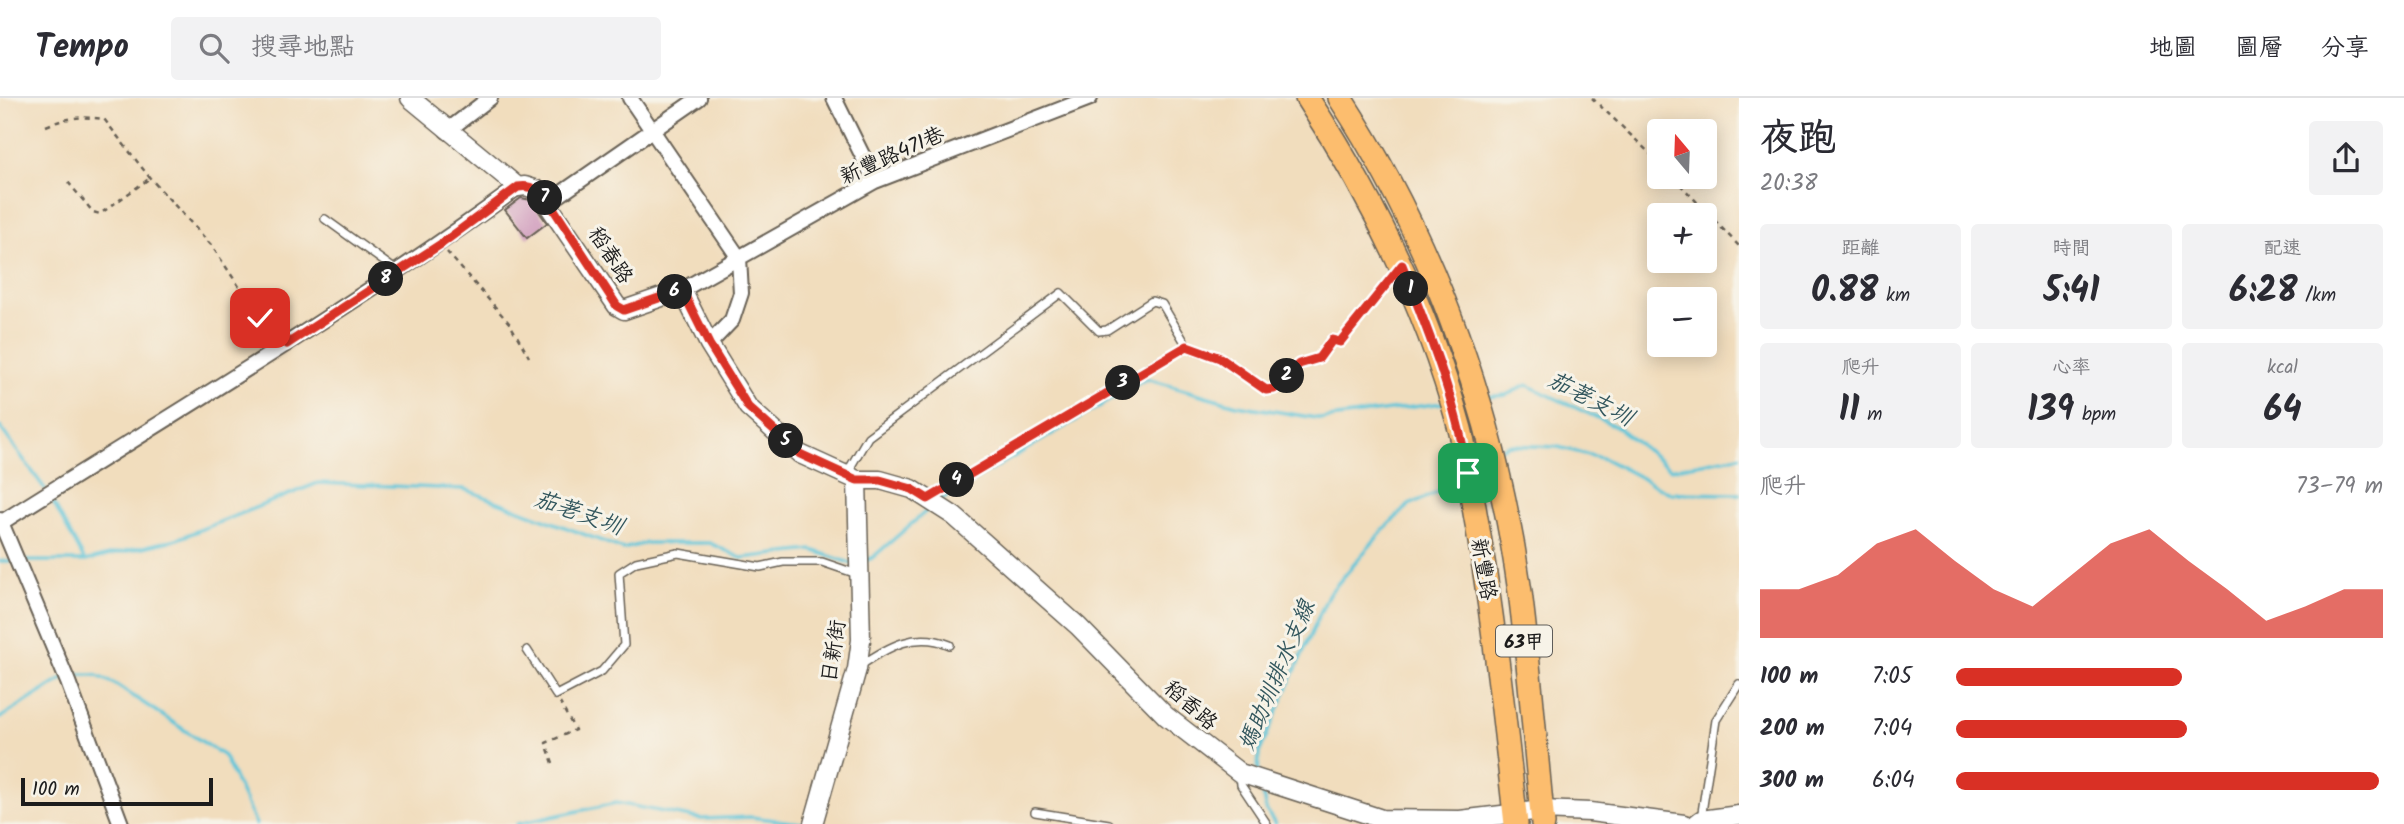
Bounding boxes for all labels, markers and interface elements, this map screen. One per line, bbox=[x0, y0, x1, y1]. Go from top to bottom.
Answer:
search box bbox=[171, 17, 661, 80]
text: Tempo bbox=[35, 22, 129, 75]
text: 搜尋地點 bbox=[251, 27, 355, 69]
icon: search bbox=[195, 29, 233, 67]
text: 地圖 bbox=[2149, 29, 2197, 68]
text: 圖層 bbox=[2235, 29, 2283, 68]
text: 分享 bbox=[2321, 29, 2369, 68]
text: 夜跑 bbox=[1760, 110, 1836, 170]
street label: 新豐路471巷 bbox=[835, 119, 950, 194]
north arrow bbox=[1647, 119, 1717, 189]
map controls bbox=[1647, 119, 1717, 357]
button: share bbox=[2309, 121, 2383, 195]
text: 20:38 bbox=[1760, 166, 1818, 202]
pin: 7 bbox=[528, 180, 562, 216]
text: 7 bbox=[540, 182, 549, 212]
button: + bbox=[1647, 203, 1717, 273]
street label: 稻春路 bbox=[579, 220, 641, 291]
text: 距離 bbox=[1841, 234, 1880, 264]
text: 時間 bbox=[2052, 234, 2091, 264]
text: 配速 bbox=[2263, 234, 2302, 264]
pin: 8 bbox=[368, 262, 404, 296]
text: 8 bbox=[380, 263, 391, 293]
text: 0.88 bbox=[1811, 264, 1878, 320]
text: 5:41 bbox=[2044, 264, 2099, 320]
text: 6:28 bbox=[2229, 264, 2298, 320]
pin: 1 bbox=[1394, 272, 1428, 306]
text: 1 bbox=[1408, 273, 1413, 303]
pin: 6 bbox=[658, 274, 692, 310]
text: 6 bbox=[669, 276, 680, 306]
text: km bbox=[1878, 281, 1910, 311]
text: /km bbox=[2298, 281, 2336, 311]
button: − bbox=[1647, 287, 1717, 357]
pin bbox=[230, 288, 290, 348]
icon: check bbox=[241, 299, 279, 337]
text: 爬升 bbox=[1841, 353, 1880, 383]
text: 心率 bbox=[2052, 353, 2091, 383]
text: kcal bbox=[2267, 353, 2298, 383]
pin: 2 bbox=[1270, 358, 1304, 394]
text: 2 bbox=[1281, 360, 1292, 390]
water label: 茄荖支圳 bbox=[1541, 363, 1642, 438]
pin: 3 bbox=[1106, 366, 1140, 400]
text: 3 bbox=[1117, 367, 1128, 397]
text: 11 bbox=[1839, 383, 1860, 439]
text: 139 bbox=[2027, 383, 2074, 439]
text: 64 bbox=[2263, 383, 2302, 439]
text: m bbox=[1860, 400, 1882, 430]
text: bpm bbox=[2074, 400, 2116, 430]
pin: 5 bbox=[768, 424, 804, 458]
text: 5 bbox=[781, 425, 790, 455]
pin bbox=[1438, 443, 1498, 503]
icon: arrive bbox=[1449, 454, 1487, 492]
pin: 4 bbox=[940, 462, 974, 498]
text: 4 bbox=[951, 464, 962, 494]
text: 爬升 bbox=[1760, 469, 1806, 505]
text: 73–79 m bbox=[2296, 469, 2383, 505]
water label: 茄荖支圳 bbox=[529, 482, 631, 547]
street label: 新豐路 bbox=[1461, 535, 1504, 603]
water label: 媽助圳排水支線 bbox=[1230, 594, 1326, 757]
street label: 日新街 bbox=[813, 618, 856, 685]
road number: 63甲 bbox=[1496, 626, 1552, 656]
text: 100 m bbox=[1760, 659, 1818, 695]
text: 7:05 bbox=[1872, 659, 1912, 695]
street label: 稻香路 bbox=[1155, 673, 1225, 739]
text: 200 m bbox=[1760, 711, 1825, 747]
text: 7:04 bbox=[1872, 711, 1912, 747]
text: 300 m bbox=[1760, 763, 1824, 799]
text: 6:04 bbox=[1872, 763, 1915, 799]
scale bar bbox=[21, 775, 214, 807]
text: 100 m bbox=[32, 775, 80, 805]

